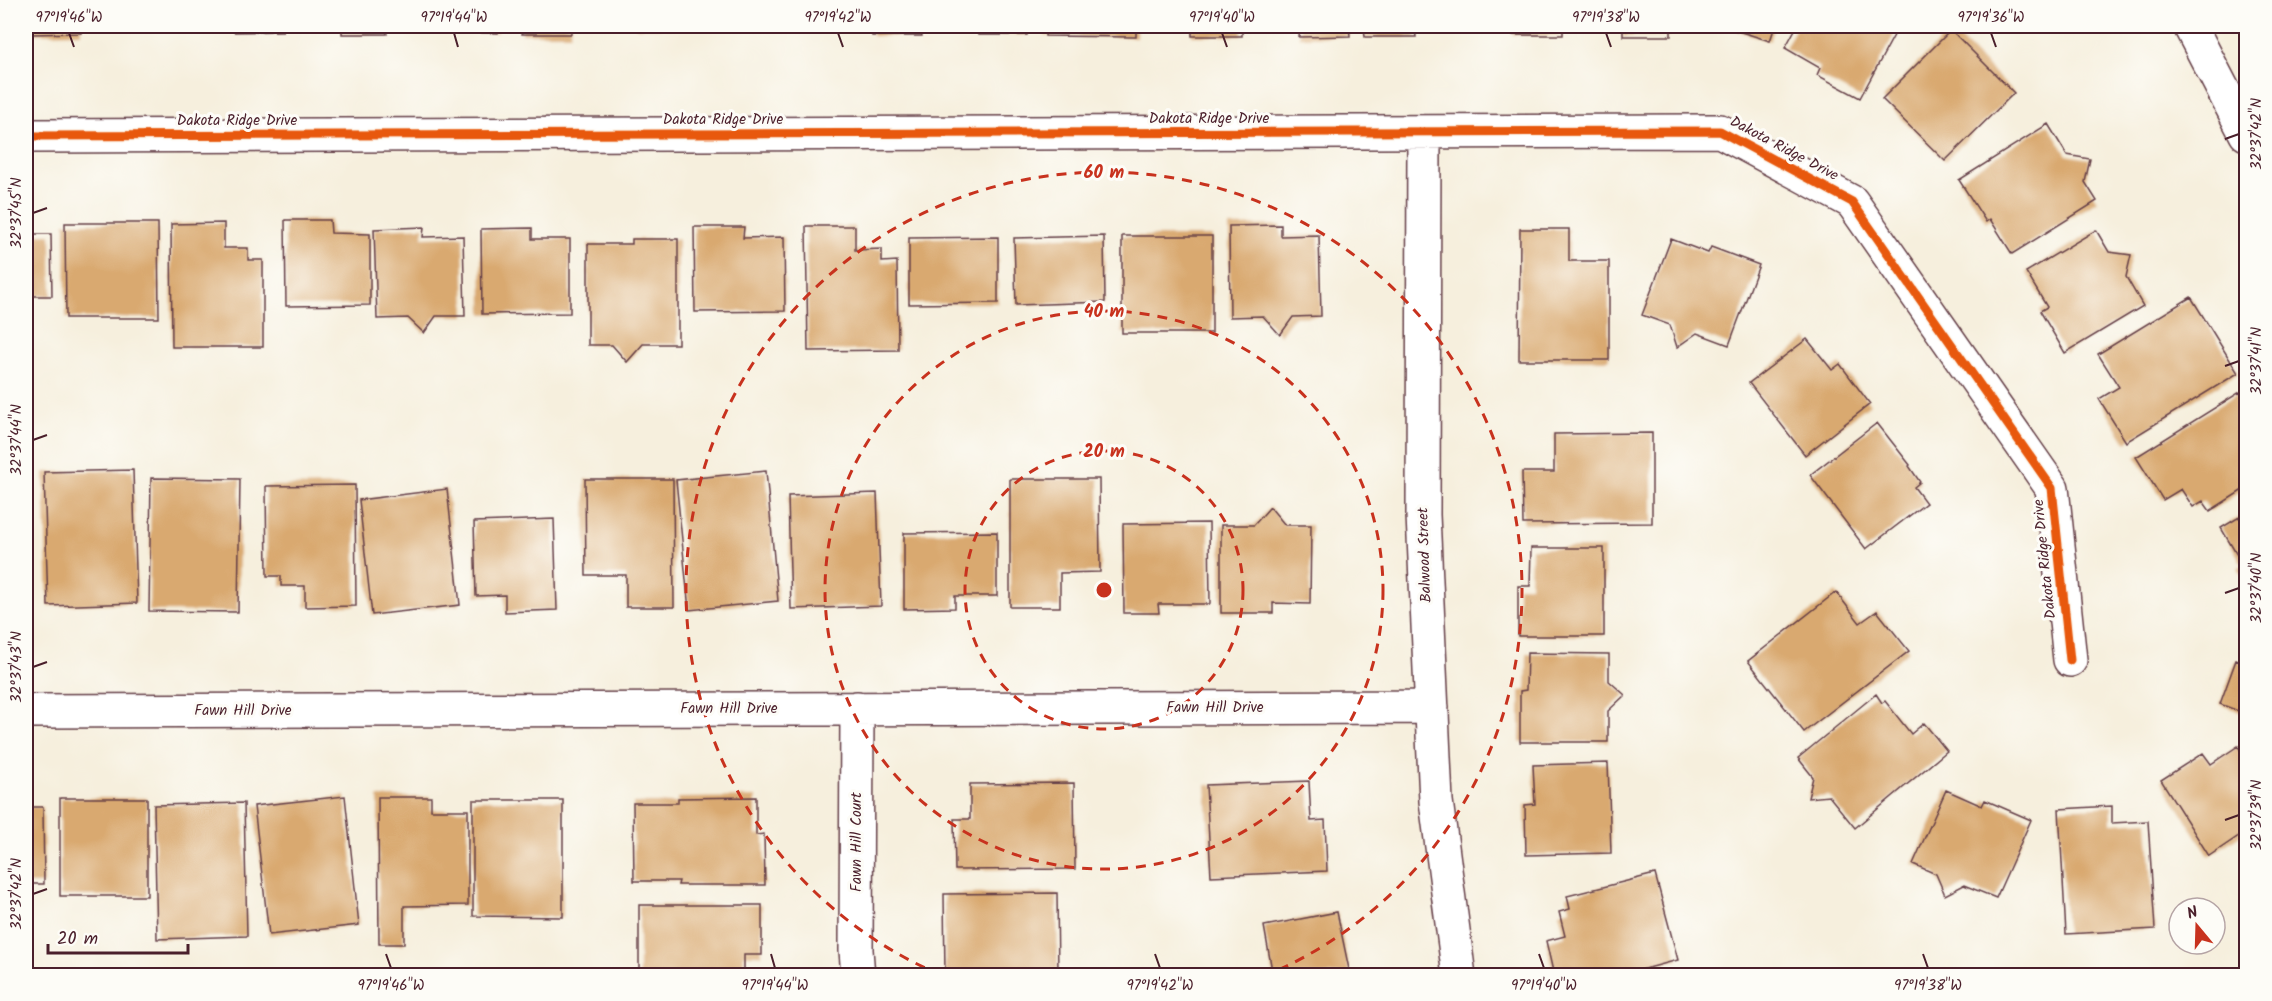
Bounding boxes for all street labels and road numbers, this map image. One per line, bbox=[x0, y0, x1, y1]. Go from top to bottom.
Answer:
street label: Dakota Ridge Drive bbox=[1149, 107, 1269, 131]
street label: Dakota Ridge Drive bbox=[663, 108, 783, 132]
street label: Dakota Ridge Drive bbox=[177, 109, 297, 133]
street label: Dakota Ridge Drive bbox=[1725, 110, 1843, 188]
street label: Dakota Ridge Drive bbox=[2027, 498, 2063, 620]
street label: Balwood Street bbox=[1411, 507, 1439, 603]
street label: Fawn Hill Drive bbox=[1166, 696, 1264, 720]
street label: Fawn Hill Drive bbox=[680, 697, 778, 721]
street label: Fawn Hill Drive bbox=[194, 699, 292, 723]
street label: Fawn Hill Court bbox=[845, 792, 869, 892]

